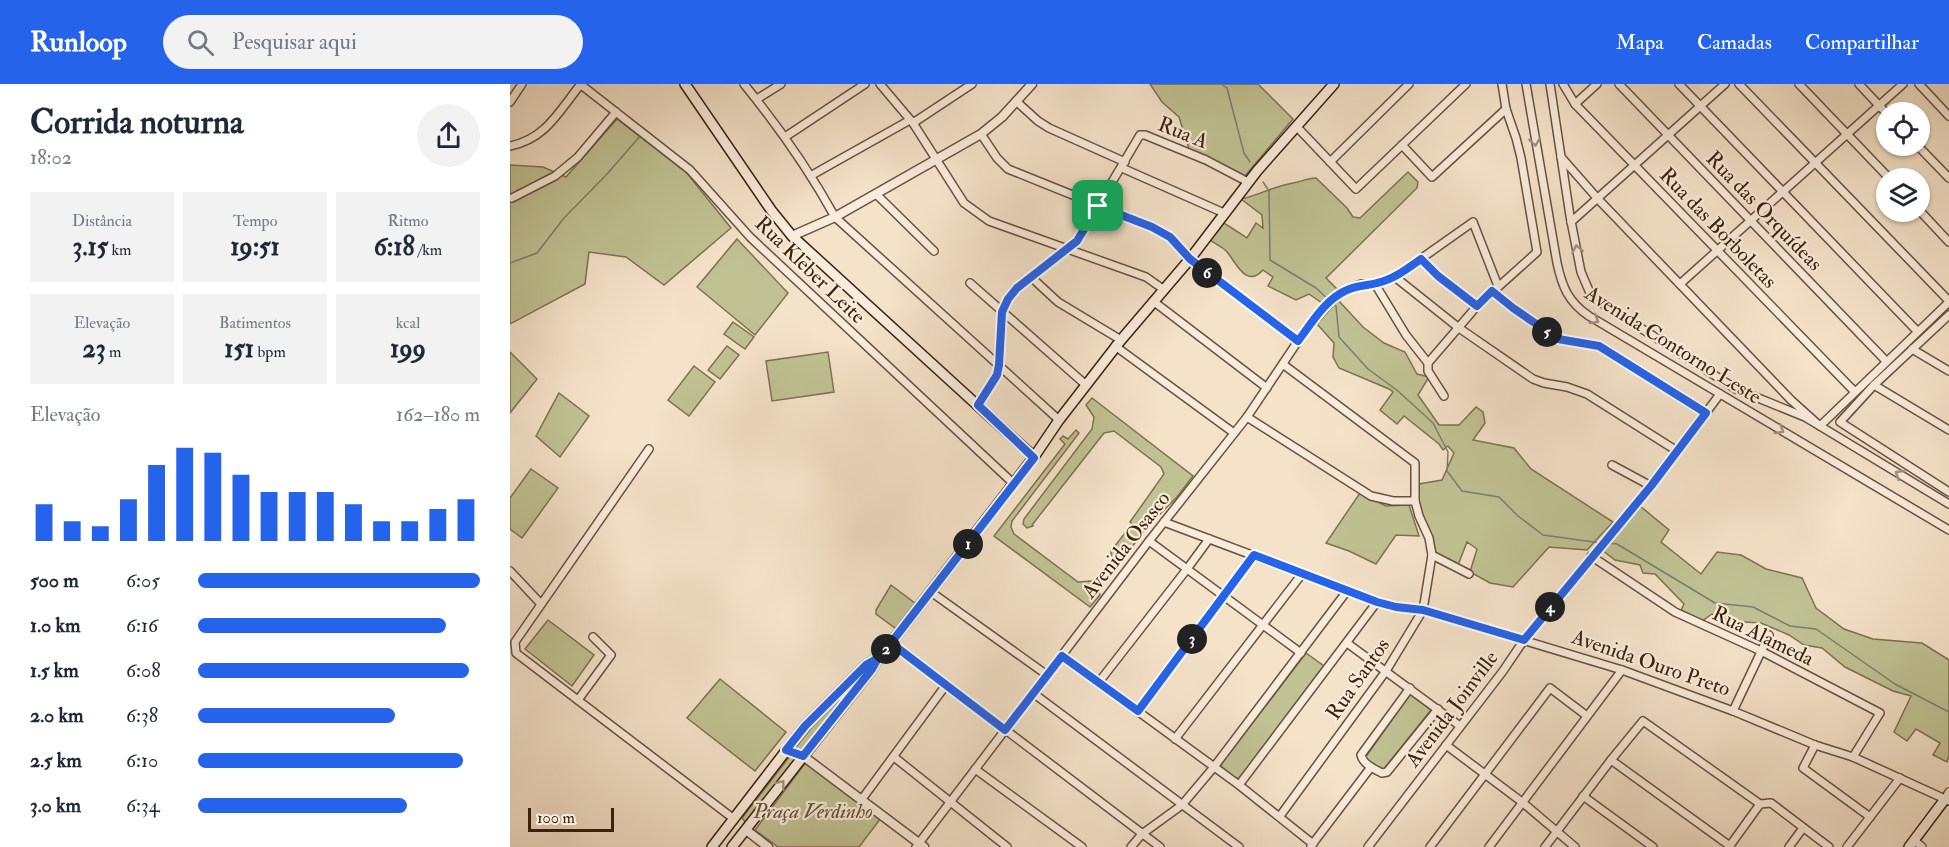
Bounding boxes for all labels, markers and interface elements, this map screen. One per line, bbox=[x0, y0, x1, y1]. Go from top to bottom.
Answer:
search box bbox=[163, 15, 583, 69]
text: Runloop bbox=[30, 25, 127, 60]
icon: search bbox=[184, 26, 217, 59]
text: Pesquisar aqui bbox=[232, 28, 357, 56]
text: Mapa bbox=[1616, 29, 1664, 56]
text: Camadas bbox=[1697, 29, 1772, 56]
text: Compartilhar bbox=[1805, 29, 1919, 56]
text: Corrida noturna bbox=[30, 102, 244, 143]
map controls bbox=[1876, 102, 1930, 222]
button: locate bbox=[1876, 102, 1930, 156]
button: share bbox=[417, 104, 480, 167]
street label: Rua A bbox=[1154, 111, 1212, 155]
one-way arrow bbox=[1528, 137, 1540, 146]
text: 18:02 bbox=[30, 145, 72, 170]
street label: Rua das Orquídeas bbox=[1700, 145, 1828, 277]
street label: Rua das Borboletas bbox=[1653, 162, 1783, 294]
button: layers bbox=[1876, 168, 1930, 222]
pin bbox=[1072, 180, 1123, 231]
icon: arrive bbox=[1081, 189, 1114, 222]
street label: Rua Kleber Leite bbox=[749, 210, 871, 330]
text: Distância bbox=[72, 211, 132, 231]
text: Tempo bbox=[233, 211, 277, 231]
text: Ritmo bbox=[388, 211, 428, 231]
text: 3.15 bbox=[72, 231, 108, 263]
text: 19:51 bbox=[230, 231, 280, 263]
text: 6:18 bbox=[374, 231, 415, 263]
text: km bbox=[108, 240, 132, 260]
text: /km bbox=[415, 240, 442, 260]
one-way arrow bbox=[1571, 244, 1584, 254]
pin: 6 bbox=[1192, 258, 1222, 288]
text: 6 bbox=[1203, 263, 1211, 283]
street label: Avenida Contorno Leste bbox=[1579, 279, 1766, 410]
one-way arrow bbox=[1589, 312, 1599, 324]
text: Elevação bbox=[74, 313, 130, 333]
text: Batimentos bbox=[219, 313, 291, 333]
text: kcal bbox=[396, 313, 420, 333]
pin: 5 bbox=[1532, 317, 1562, 347]
text: 5 bbox=[1543, 322, 1551, 342]
text: 23 bbox=[83, 333, 106, 365]
text: 151 bbox=[224, 333, 254, 365]
text: 199 bbox=[390, 333, 426, 365]
text: m bbox=[106, 342, 121, 362]
text: bpm bbox=[254, 342, 286, 362]
text: Elevação bbox=[30, 402, 100, 427]
text: 162–180 m bbox=[396, 402, 480, 427]
one-way arrow bbox=[1774, 423, 1784, 435]
one-way arrow bbox=[1895, 469, 1905, 481]
street label: Avenida Osasco bbox=[1075, 486, 1176, 605]
pin: 1 bbox=[953, 529, 983, 559]
text: 1 bbox=[965, 534, 971, 554]
text: 500 m bbox=[30, 568, 79, 593]
text: 6:05 bbox=[126, 568, 160, 593]
pin: 4 bbox=[1535, 592, 1565, 622]
text: 4 bbox=[1546, 597, 1554, 617]
street label: Rua Alameda bbox=[1708, 600, 1819, 672]
text: 1.0 km bbox=[30, 613, 81, 638]
text: 6:16 bbox=[126, 613, 158, 638]
street label: Avenida Ouro Preto bbox=[1567, 623, 1734, 703]
pin: 3 bbox=[1177, 624, 1207, 654]
text: 3 bbox=[1189, 629, 1195, 649]
street label: Rua Santos bbox=[1320, 633, 1396, 725]
pin: 2 bbox=[871, 634, 901, 664]
text: 2 bbox=[882, 639, 890, 659]
street label: Avenida Joinville bbox=[1399, 645, 1505, 773]
text: 1.5 km bbox=[30, 658, 79, 683]
text: 6:08 bbox=[126, 658, 161, 683]
text: 2.0 km bbox=[30, 703, 84, 728]
text: 6:38 bbox=[126, 703, 158, 728]
text: 2.5 km bbox=[30, 748, 82, 773]
text: 6:10 bbox=[126, 748, 158, 773]
one-way arrow bbox=[774, 780, 785, 791]
text: 3.0 km bbox=[30, 793, 81, 818]
text: 6:34 bbox=[126, 793, 159, 818]
park label: Praça Verdinho bbox=[752, 798, 873, 825]
scale bar bbox=[528, 805, 614, 832]
text: 100 m bbox=[537, 808, 575, 828]

